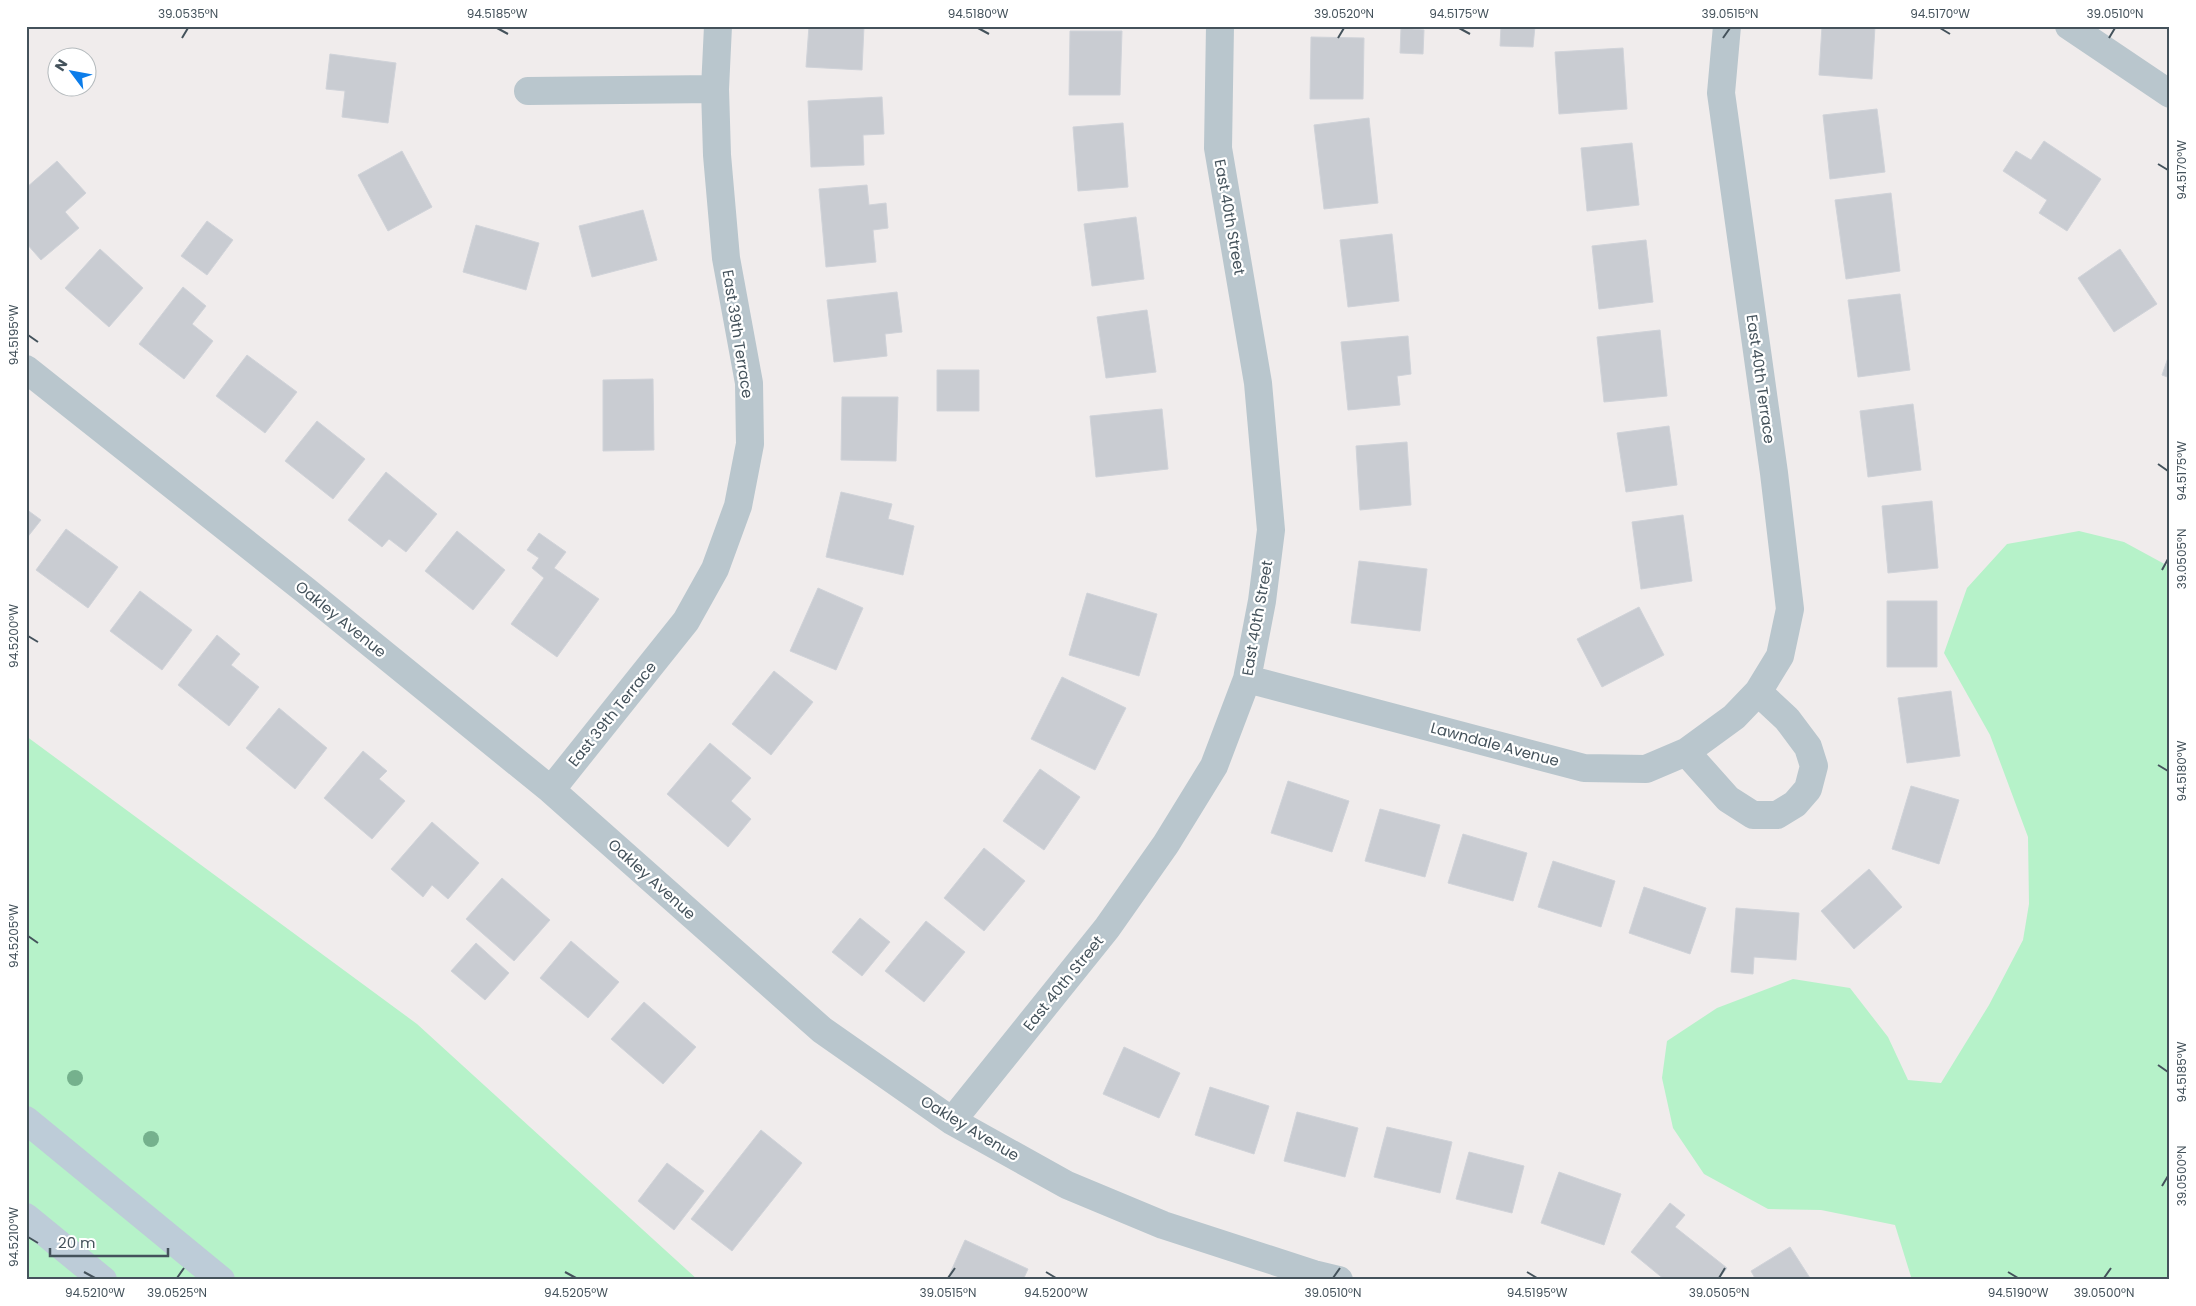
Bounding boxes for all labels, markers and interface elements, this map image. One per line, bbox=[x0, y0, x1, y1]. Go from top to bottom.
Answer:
text: 39.0535°N bbox=[158, 5, 218, 22]
text: 94.5185°W bbox=[467, 5, 528, 22]
text: 94.5180°W bbox=[948, 5, 1009, 22]
text: 39.0520°N bbox=[1314, 5, 1374, 22]
text: 94.5175°W bbox=[1429, 5, 1489, 22]
text: 39.0515°N bbox=[1702, 5, 1758, 22]
text: 94.5170°W bbox=[1910, 5, 1970, 22]
text: 39.0510°N bbox=[2087, 5, 2143, 22]
north arrow bbox=[48, 48, 98, 98]
text: N bbox=[50, 55, 72, 75]
text: 94.5170°W bbox=[2173, 140, 2190, 200]
street label: East 40th Street bbox=[1210, 158, 1250, 276]
street label: East 39th Terrace bbox=[717, 268, 759, 400]
text: 94.5195°W bbox=[5, 304, 22, 365]
street label: East 40th Terrace bbox=[1742, 313, 1780, 445]
text: 94.5175°W bbox=[2173, 441, 2190, 501]
text: 39.0505°N bbox=[2173, 529, 2190, 589]
street label: East 40th Street bbox=[1237, 559, 1277, 677]
street label: Oakley Avenue bbox=[291, 576, 391, 662]
text: 94.5200°W bbox=[5, 604, 22, 668]
street label: East 39th Terrace bbox=[563, 657, 661, 771]
street label: Lawndale Avenue bbox=[1428, 717, 1562, 771]
text: 94.5180°W bbox=[2173, 740, 2190, 801]
street label: Oakley Avenue bbox=[604, 834, 700, 924]
text: 94.5205°W bbox=[5, 904, 22, 968]
street label: East 40th Street bbox=[1018, 931, 1108, 1035]
text: 94.5185°W bbox=[2173, 1041, 2190, 1102]
street label: Oakley Avenue bbox=[917, 1090, 1023, 1166]
text: 39.0500°N bbox=[2173, 1146, 2190, 1206]
text: 94.5210°W bbox=[5, 1207, 22, 1267]
scale bar bbox=[50, 1226, 168, 1258]
text: 20 m bbox=[58, 1232, 96, 1253]
text: 94.5210°W bbox=[65, 1284, 125, 1301]
text: 39.0525°N bbox=[147, 1284, 207, 1301]
text: 94.5205°W bbox=[544, 1284, 608, 1301]
text: 39.0515°N bbox=[920, 1284, 976, 1301]
text: 94.5200°W bbox=[1024, 1284, 1088, 1301]
text: 39.0510°N bbox=[1305, 1284, 1361, 1301]
text: 94.5195°W bbox=[1507, 1284, 1568, 1301]
text: 39.0505°N bbox=[1689, 1284, 1749, 1301]
text: 94.5190°W bbox=[1988, 1284, 2049, 1301]
text: 39.0500°N bbox=[2074, 1284, 2134, 1301]

